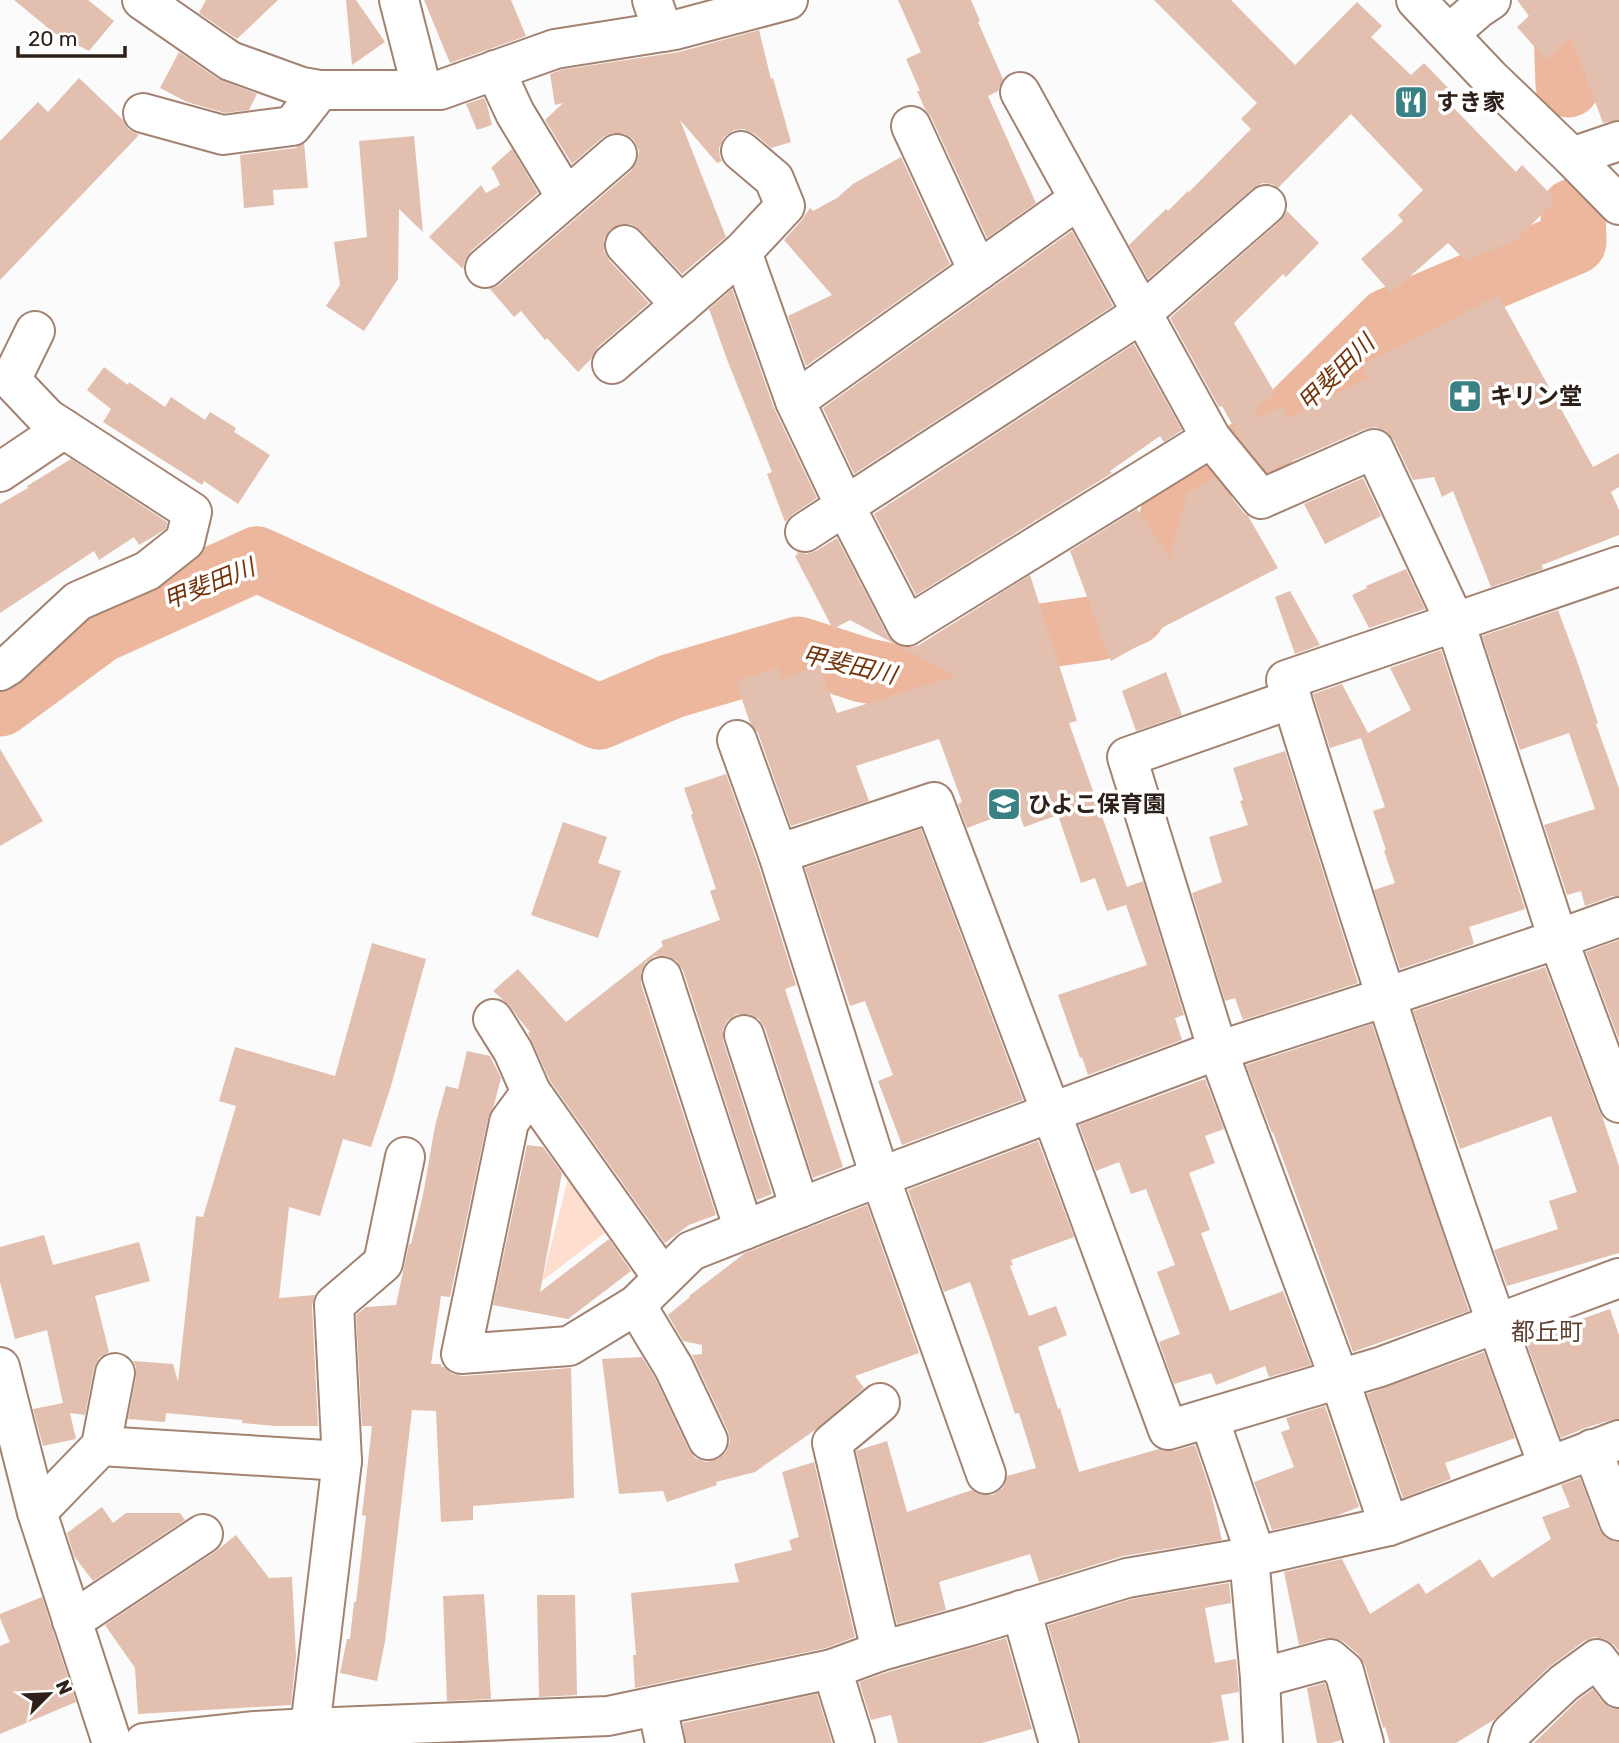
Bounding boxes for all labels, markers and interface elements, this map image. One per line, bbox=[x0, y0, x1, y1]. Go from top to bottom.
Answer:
scale bar bbox=[18, 14, 124, 58]
text: 20 m bbox=[28, 26, 77, 51]
restaurant icon: すき家 bbox=[1392, 83, 1430, 121]
place label: すき家 bbox=[1436, 88, 1505, 116]
water label: 甲斐田川 bbox=[1292, 327, 1382, 417]
pharmacy icon: キリン堂 bbox=[1446, 377, 1484, 415]
place label: キリン堂 bbox=[1490, 382, 1582, 410]
water label: 甲斐田川 bbox=[159, 552, 262, 615]
water label: 甲斐田川 bbox=[799, 641, 902, 690]
school or university icon: ひよこ保育園 bbox=[985, 785, 1023, 823]
place label: ひよこ保育園 bbox=[1028, 790, 1166, 818]
district label: 都丘町 bbox=[1511, 1318, 1583, 1346]
north arrow bbox=[14, 1659, 84, 1729]
text: N bbox=[51, 1676, 77, 1698]

